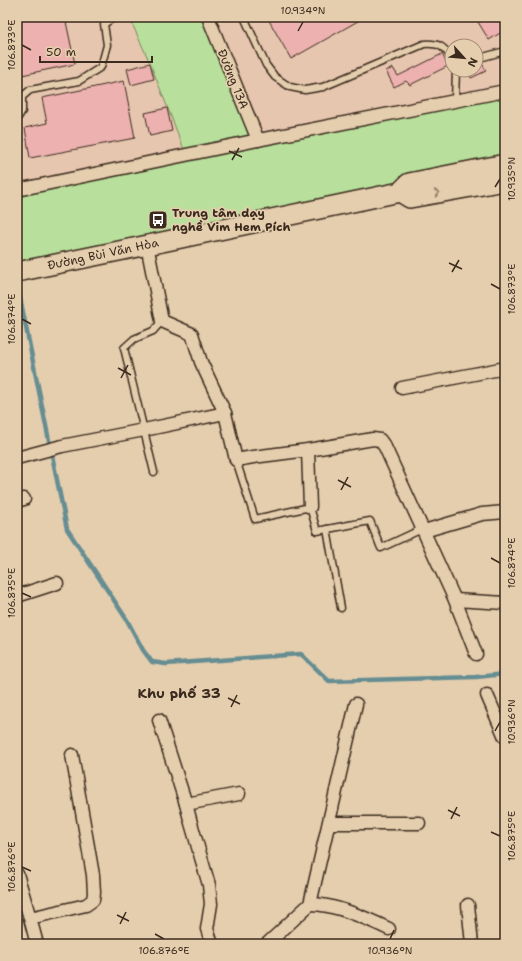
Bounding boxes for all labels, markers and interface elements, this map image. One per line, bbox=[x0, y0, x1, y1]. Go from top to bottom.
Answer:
text: 10.934°N bbox=[281, 4, 325, 17]
text: 106.873°E bbox=[5, 20, 18, 70]
scale bar bbox=[40, 38, 152, 64]
north arrow bbox=[444, 38, 484, 78]
text: 50 m bbox=[46, 44, 76, 60]
street label: Đường 13A bbox=[214, 47, 252, 112]
text: N bbox=[464, 55, 481, 70]
text: 10.935°N bbox=[505, 157, 518, 201]
one-way arrow bbox=[434, 189, 440, 198]
place label: Trung tâm dạy nghề Vim Hem Pích bbox=[172, 205, 290, 235]
bus stop icon: Trung tâm dạy nghề Vim Hem Pích bbox=[147, 209, 169, 231]
street label: Đường Bùi Văn Hòa bbox=[46, 234, 161, 274]
text: 106.873°E bbox=[505, 264, 518, 314]
text: 106.874°E bbox=[5, 293, 18, 345]
text: 106.874°E bbox=[505, 537, 518, 589]
text: 106.875°E bbox=[5, 568, 18, 618]
district label: Khu phố 33 bbox=[137, 684, 221, 702]
text: 10.936°N bbox=[505, 699, 518, 745]
text: 106.875°E bbox=[505, 811, 518, 861]
text: 106.876°E bbox=[5, 841, 18, 893]
text: 106.876°E bbox=[138, 944, 190, 957]
text: 10.936°N bbox=[367, 944, 413, 957]

